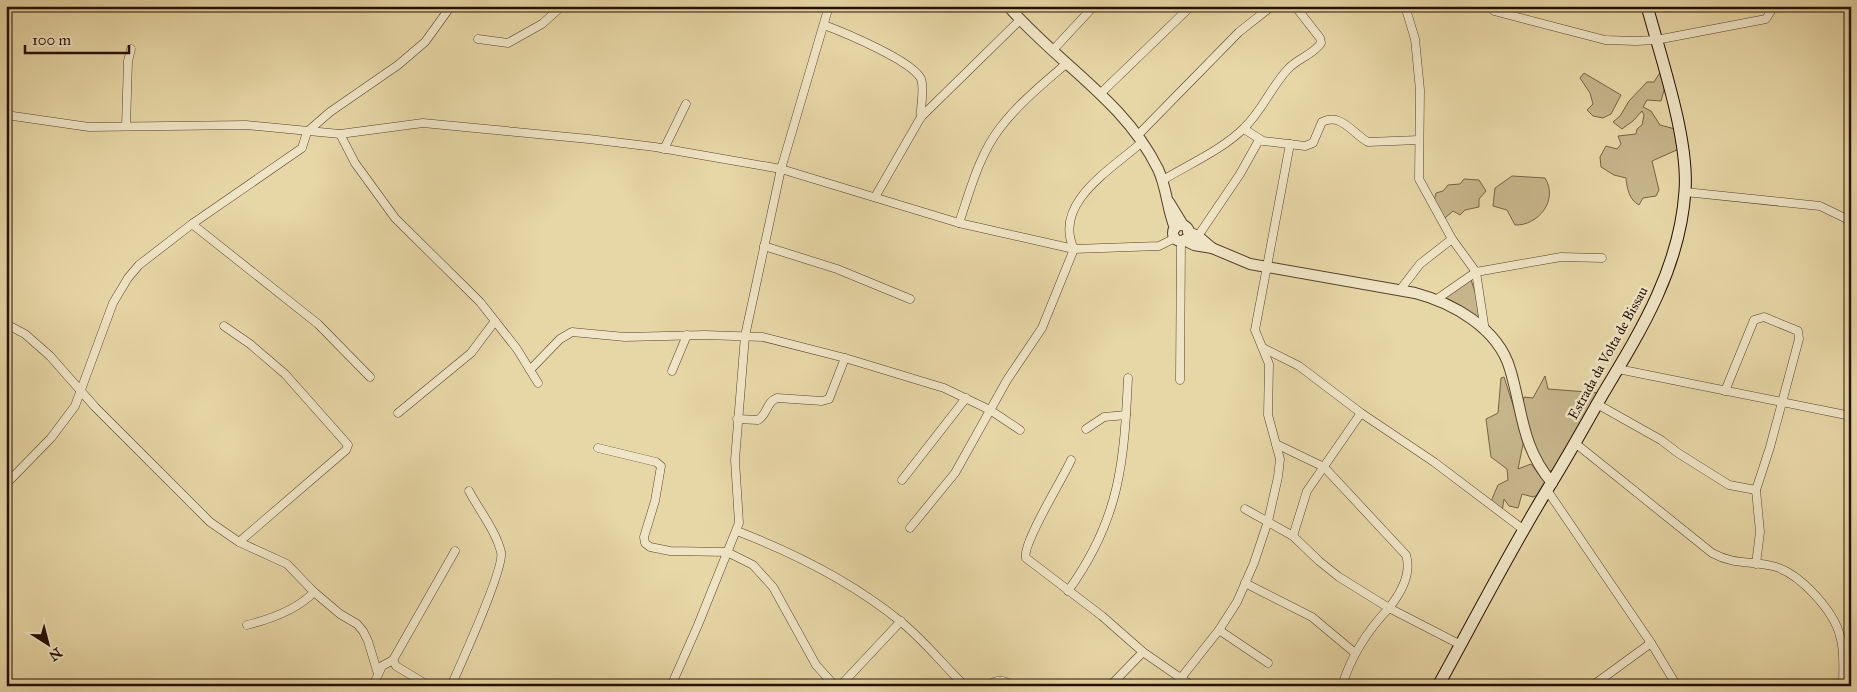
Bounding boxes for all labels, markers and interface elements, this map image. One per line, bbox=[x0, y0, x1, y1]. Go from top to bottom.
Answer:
scale bar bbox=[25, 22, 129, 54]
text: 100 m bbox=[32, 31, 72, 49]
street label: Estrada da Volta de Bissau bbox=[1564, 283, 1652, 422]
north arrow bbox=[22, 620, 72, 670]
text: N bbox=[45, 644, 65, 665]

